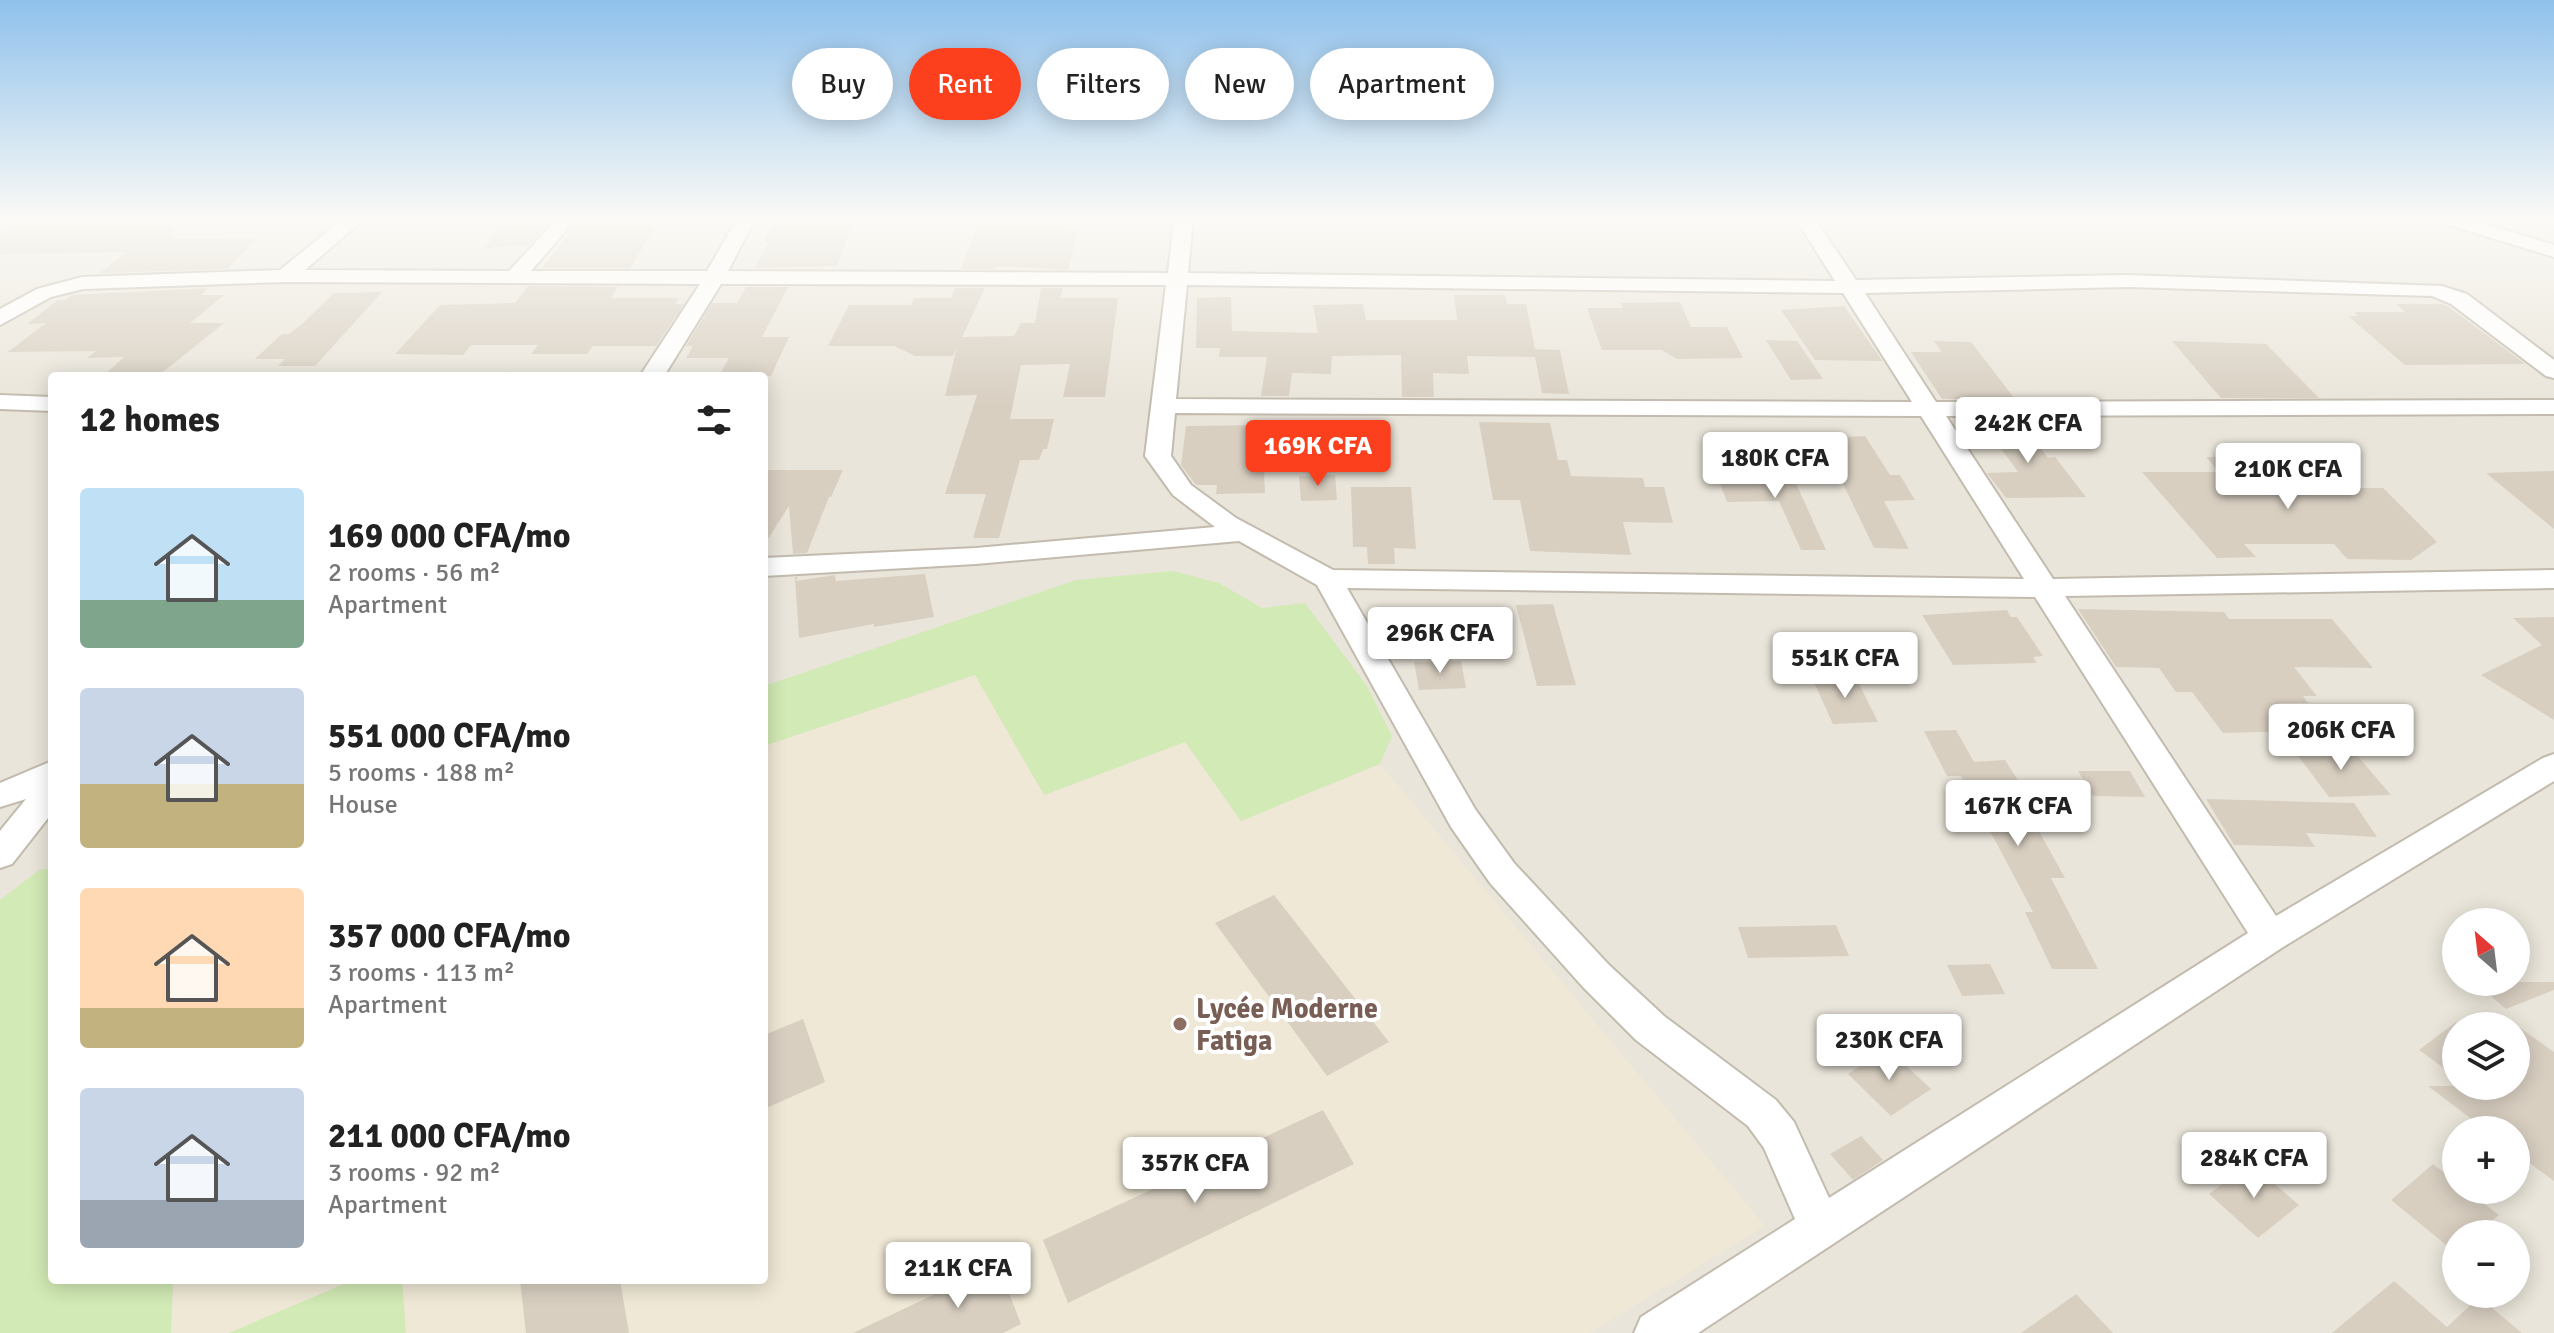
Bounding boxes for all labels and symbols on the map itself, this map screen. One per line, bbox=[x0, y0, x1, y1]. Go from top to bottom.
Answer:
pin: 242K CFA bbox=[1945, 397, 2111, 465]
pin: 169K CFA bbox=[1235, 420, 1401, 488]
pin: 180K CFA bbox=[1692, 432, 1858, 500]
pin: 210K CFA bbox=[2205, 443, 2371, 511]
pin: 296K CFA bbox=[1357, 607, 1523, 675]
pin: 551K CFA bbox=[1762, 632, 1928, 700]
pin: 206K CFA bbox=[2258, 704, 2424, 772]
pin: 167K CFA bbox=[1935, 780, 2101, 848]
north arrow bbox=[2442, 908, 2530, 996]
place label: Lycée Moderne Fatiga bbox=[1196, 992, 1378, 1058]
pin: 230K CFA bbox=[1806, 1014, 1972, 1082]
marker: Lycée Moderne Fatiga bbox=[1171, 1015, 1189, 1033]
pin: 284K CFA bbox=[2171, 1132, 2337, 1200]
pin: 357K CFA bbox=[1112, 1137, 1278, 1205]
pin: 211K CFA bbox=[875, 1242, 1041, 1310]

